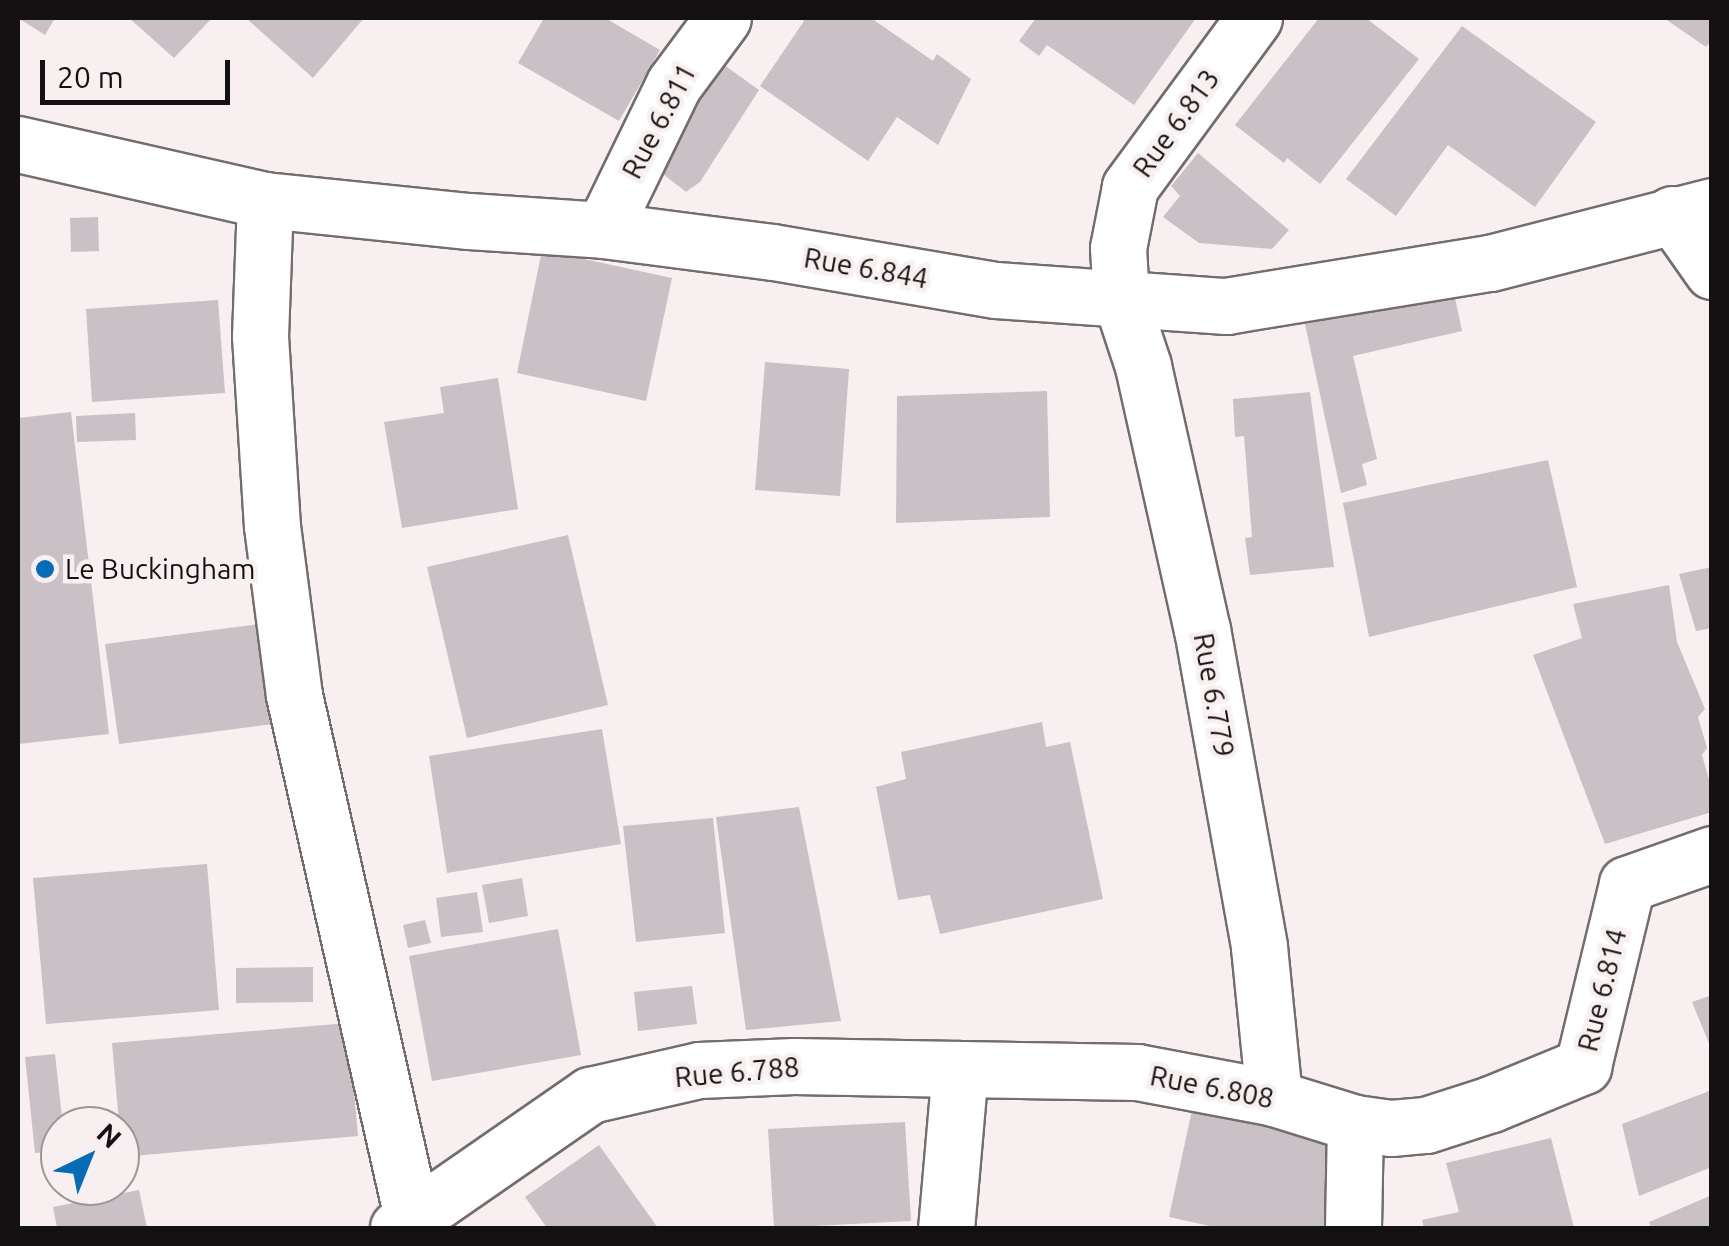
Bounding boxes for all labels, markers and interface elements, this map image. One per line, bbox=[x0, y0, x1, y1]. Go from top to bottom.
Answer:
scale bar bbox=[45, 40, 235, 102]
street label: Rue 6.811 bbox=[615, 58, 703, 184]
text: 20 m bbox=[57, 60, 124, 94]
street label: Rue 6.813 bbox=[1126, 62, 1226, 184]
street label: Rue 6.844 bbox=[801, 241, 931, 295]
place label: Le Buckingham bbox=[65, 552, 255, 586]
marker: Le Buckingham bbox=[34, 558, 56, 580]
street label: Rue 6.779 bbox=[1187, 630, 1241, 760]
street label: Rue 6.814 bbox=[1571, 925, 1633, 1055]
street label: Rue 6.788 bbox=[673, 1050, 801, 1094]
street label: Rue 6.808 bbox=[1147, 1059, 1277, 1115]
north arrow bbox=[40, 1106, 140, 1206]
text: N bbox=[91, 1117, 128, 1154]

